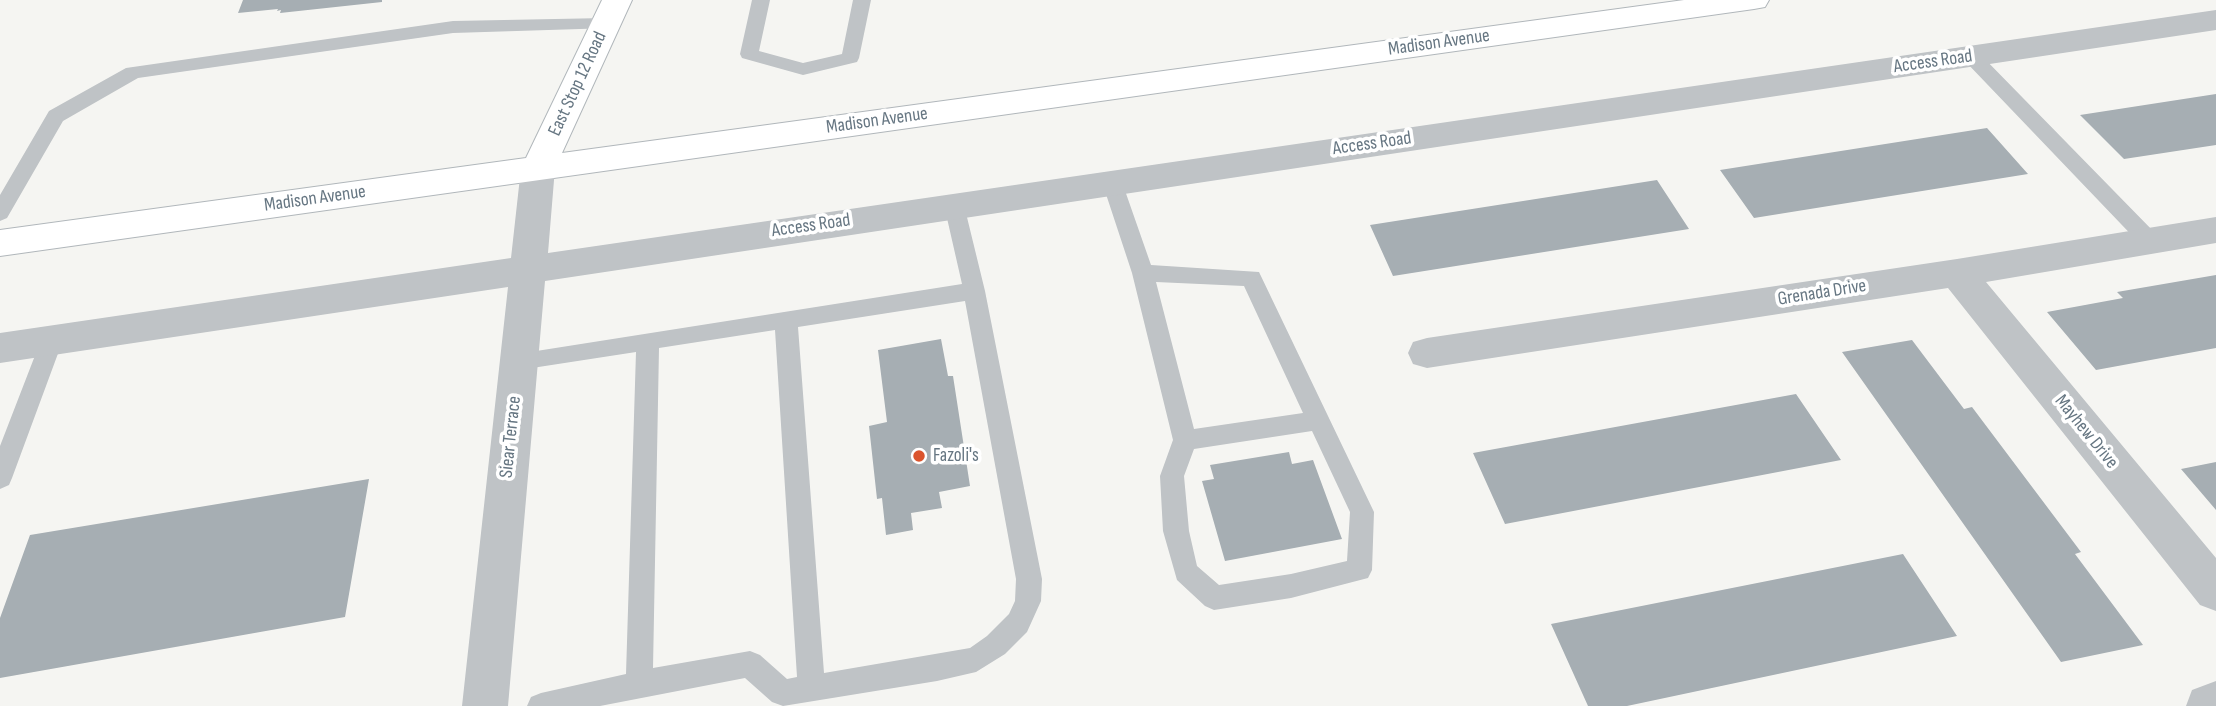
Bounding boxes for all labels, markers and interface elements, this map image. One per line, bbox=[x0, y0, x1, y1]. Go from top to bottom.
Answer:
street label: Madison Avenue bbox=[1387, 25, 1491, 61]
street label: East Stop 12 Road bbox=[544, 28, 612, 140]
street label: Access Road bbox=[1892, 45, 1974, 79]
street label: Madison Avenue bbox=[825, 103, 929, 139]
street label: Access Road bbox=[1331, 127, 1413, 161]
street label: Madison Avenue bbox=[263, 181, 367, 217]
street label: Access Road bbox=[770, 209, 852, 243]
street label: Grenada Drive bbox=[1776, 275, 1868, 311]
street label: Mayhew Drive bbox=[2049, 390, 2123, 474]
street label: Siear Terrace bbox=[495, 395, 527, 479]
place label: Fazoli's bbox=[933, 445, 979, 467]
marker: Fazoli's bbox=[911, 448, 927, 464]

